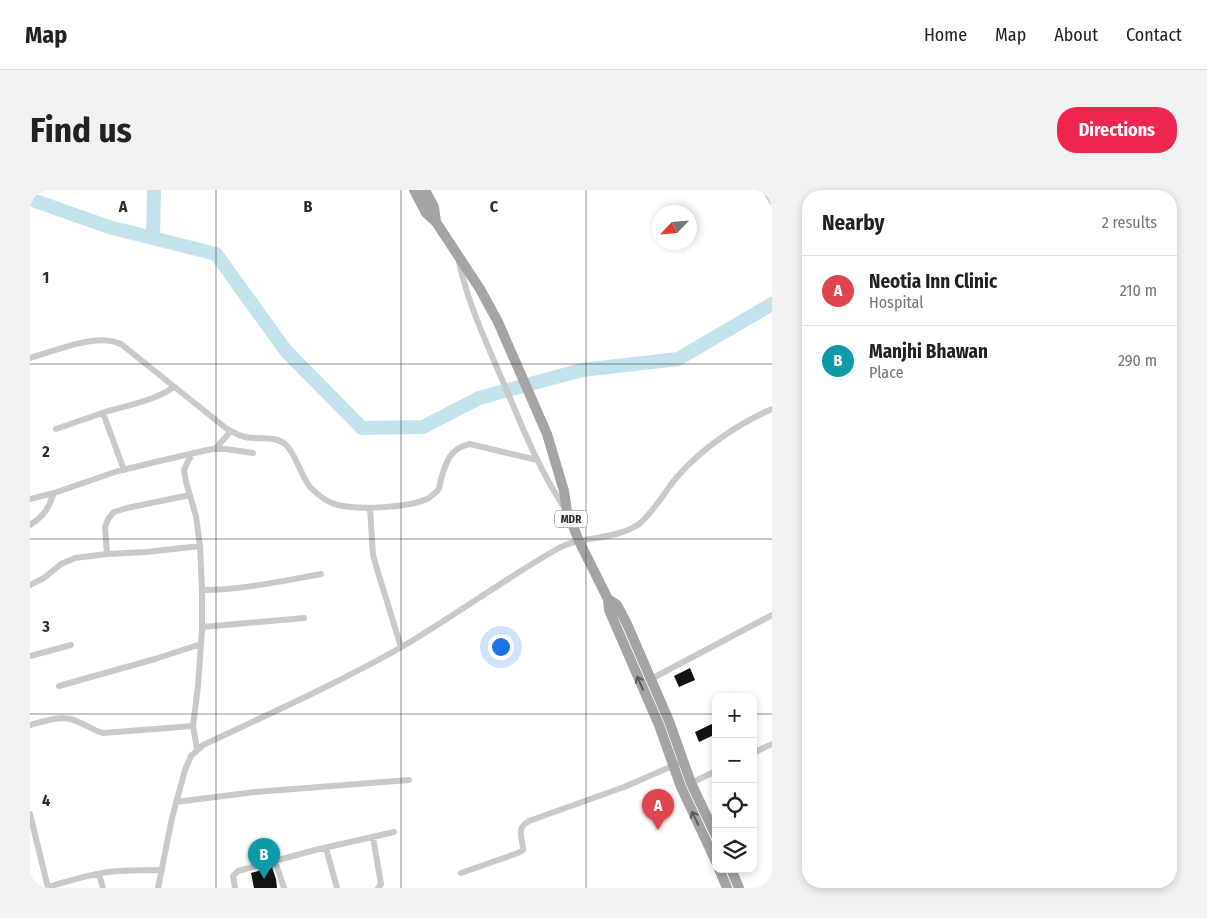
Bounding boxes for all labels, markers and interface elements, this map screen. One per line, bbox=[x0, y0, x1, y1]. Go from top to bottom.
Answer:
text: Map bbox=[25, 21, 67, 49]
text: Home bbox=[924, 24, 967, 46]
text: Map bbox=[995, 24, 1026, 46]
text: About bbox=[1054, 24, 1098, 46]
text: Contact bbox=[1126, 24, 1182, 46]
button: Directions bbox=[1057, 107, 1177, 153]
text: Find us bbox=[30, 109, 132, 151]
text: A bbox=[118, 197, 128, 216]
text: B bbox=[304, 197, 313, 216]
text: C bbox=[490, 197, 499, 216]
north arrow bbox=[652, 205, 697, 250]
text: Nearby bbox=[822, 210, 884, 236]
text: 2 results bbox=[1102, 213, 1157, 232]
text: 1 bbox=[43, 268, 49, 287]
text: Neotia Inn Clinic bbox=[869, 270, 997, 293]
text: A bbox=[834, 281, 842, 300]
text: 210 m bbox=[1120, 281, 1157, 300]
text: Hospital bbox=[869, 293, 924, 312]
text: Manjhi Bhawan bbox=[869, 340, 988, 363]
text: B bbox=[834, 351, 842, 370]
text: 290 m bbox=[1118, 351, 1157, 370]
text: Place bbox=[869, 363, 904, 382]
text: 2 bbox=[41, 442, 50, 461]
road number: MDR bbox=[555, 510, 587, 528]
text: 3 bbox=[41, 617, 50, 636]
your location bbox=[488, 634, 514, 660]
one-way arrow bbox=[635, 676, 645, 691]
map controls bbox=[712, 693, 757, 873]
button: + bbox=[712, 693, 757, 738]
button: − bbox=[712, 738, 757, 783]
button: locate bbox=[712, 783, 757, 828]
pin: A bbox=[642, 789, 674, 830]
text: 4 bbox=[42, 791, 50, 810]
one-way arrow bbox=[690, 811, 699, 826]
button: layers bbox=[712, 828, 757, 873]
pin: B bbox=[248, 838, 280, 879]

